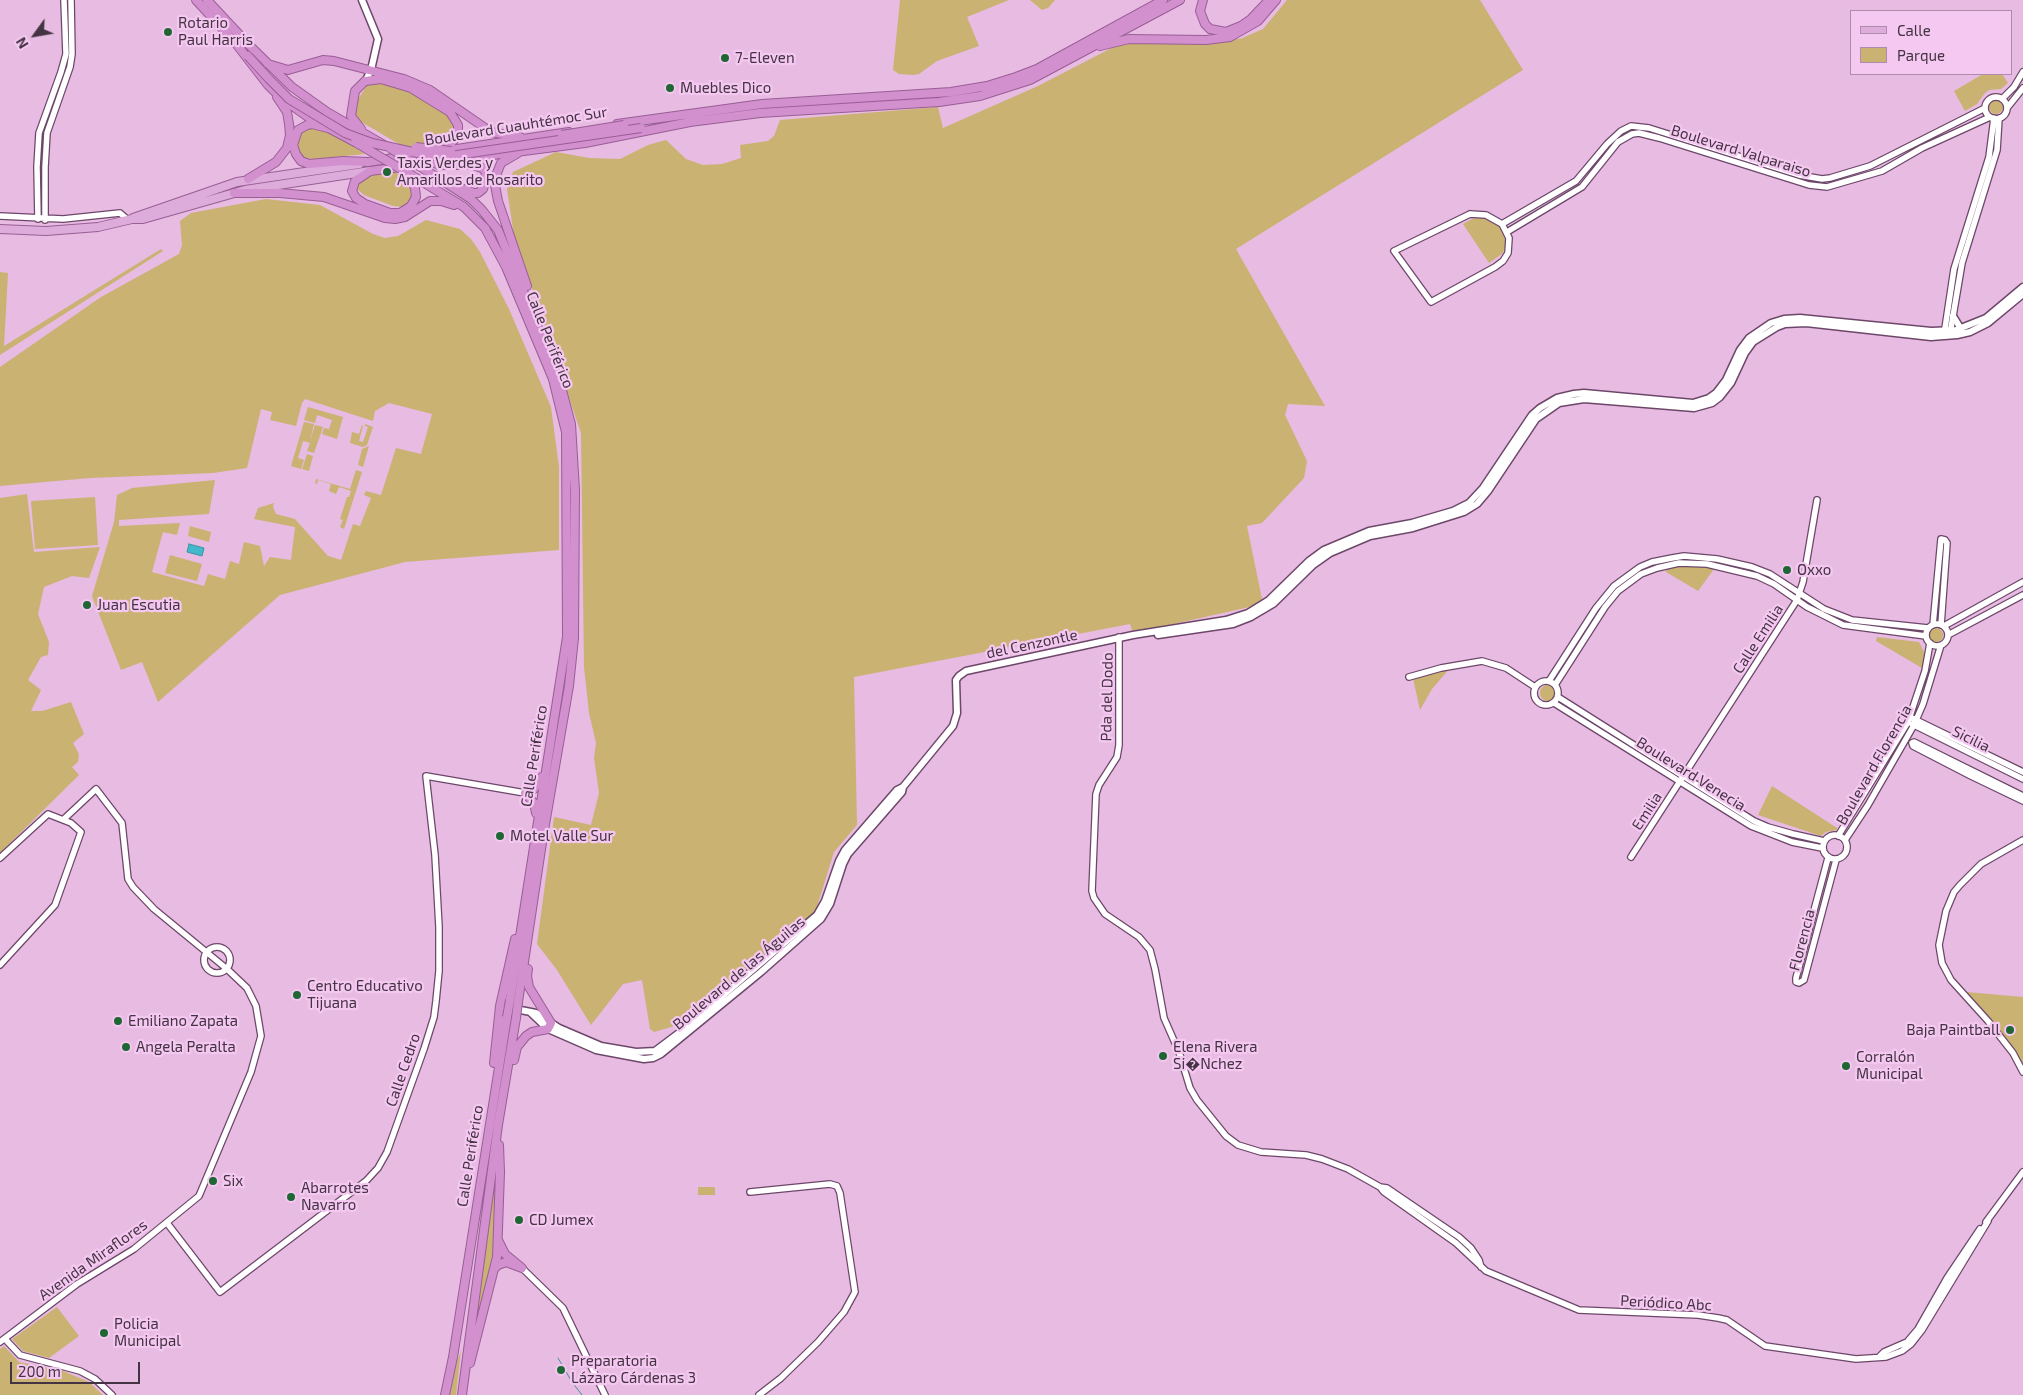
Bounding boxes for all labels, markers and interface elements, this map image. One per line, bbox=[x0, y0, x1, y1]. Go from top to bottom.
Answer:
north arrow bbox=[10, 10, 60, 60]
legend bbox=[1850, 10, 2013, 75]
place label: Rotario Paul Harris bbox=[178, 14, 253, 49]
text: Calle bbox=[1897, 21, 1931, 39]
marker: Rotario Paul Harris bbox=[162, 26, 174, 38]
text: N bbox=[12, 34, 32, 52]
text: Parque bbox=[1897, 46, 1945, 64]
place label: 7-Eleven bbox=[735, 49, 795, 67]
marker: 7-Eleven bbox=[719, 52, 731, 64]
place label: Muebles Dico bbox=[680, 79, 771, 97]
marker: Muebles Dico bbox=[664, 82, 676, 94]
street label: Boulevard Cuauhtémoc Sur bbox=[424, 103, 608, 149]
street label: Boulevard Valparaiso bbox=[1669, 121, 1813, 181]
place label: Taxis Verdes y Amarillos de Rosarito bbox=[397, 154, 543, 189]
marker: Taxis Verdes y Amarillos de Rosarito bbox=[381, 166, 393, 178]
street label: Calle Periférico bbox=[522, 289, 578, 391]
place label: Oxxo bbox=[1797, 561, 1831, 579]
marker: Oxxo bbox=[1781, 564, 1793, 576]
place label: Juan Escutia bbox=[97, 596, 181, 614]
marker: Juan Escutia bbox=[81, 599, 93, 611]
street label: Calle Emilia bbox=[1729, 601, 1787, 677]
street label: del Cenzontle bbox=[985, 626, 1079, 662]
street label: Pda del Dodo bbox=[1097, 652, 1117, 742]
street label: Boulevard Florencia bbox=[1832, 702, 1916, 828]
street label: Calle Periférico bbox=[517, 704, 551, 808]
street label: Sicilia bbox=[1949, 722, 1993, 756]
street label: Boulevard Venecia bbox=[1633, 733, 1749, 815]
street label: Emilia bbox=[1628, 789, 1666, 833]
place label: Motel Valle Sur bbox=[510, 827, 613, 845]
marker: Motel Valle Sur bbox=[494, 830, 506, 842]
street label: Florencia bbox=[1785, 907, 1819, 973]
street label: Boulevard de las Águilas bbox=[669, 913, 809, 1033]
place label: Centro Educativo Tijuana bbox=[307, 977, 423, 1012]
marker: Centro Educativo Tijuana bbox=[291, 989, 303, 1001]
place label: Emiliano Zapata bbox=[128, 1012, 238, 1030]
marker: Emiliano Zapata bbox=[112, 1015, 124, 1027]
place label: Baja Paintball bbox=[1906, 1021, 2000, 1039]
marker: Baja Paintball bbox=[2004, 1024, 2016, 1036]
street label: Calle Cedro bbox=[382, 1031, 424, 1109]
place label: Angela Peralta bbox=[136, 1038, 236, 1056]
place label: Elena Rivera Si�Nchez bbox=[1173, 1038, 1257, 1073]
marker: Angela Peralta bbox=[120, 1041, 132, 1053]
place label: Corralón Municipal bbox=[1856, 1048, 1923, 1083]
marker: Elena Rivera Si�Nchez bbox=[1157, 1050, 1169, 1062]
marker: Corralón Municipal bbox=[1840, 1060, 1852, 1072]
street label: Calle Periférico bbox=[453, 1104, 487, 1208]
place label: Six bbox=[223, 1172, 243, 1190]
marker: Six bbox=[207, 1175, 219, 1187]
place label: Abarrotes Navarro bbox=[301, 1179, 369, 1214]
marker: Abarrotes Navarro bbox=[285, 1191, 297, 1203]
place label: CD Jumex bbox=[529, 1211, 594, 1229]
marker: CD Jumex bbox=[513, 1214, 525, 1226]
street label: Avenida Miraflores bbox=[35, 1216, 151, 1304]
street label: Periódico Abc bbox=[1620, 1292, 1712, 1314]
place label: Policia Municipal bbox=[114, 1315, 181, 1350]
marker: Policia Municipal bbox=[98, 1327, 110, 1339]
scale bar bbox=[12, 1352, 142, 1384]
place label: Preparatoria Lázaro Cárdenas 3 bbox=[571, 1352, 696, 1387]
text: 200 m bbox=[18, 1362, 61, 1380]
marker: Preparatoria Lázaro Cárdenas 3 bbox=[555, 1364, 567, 1376]

